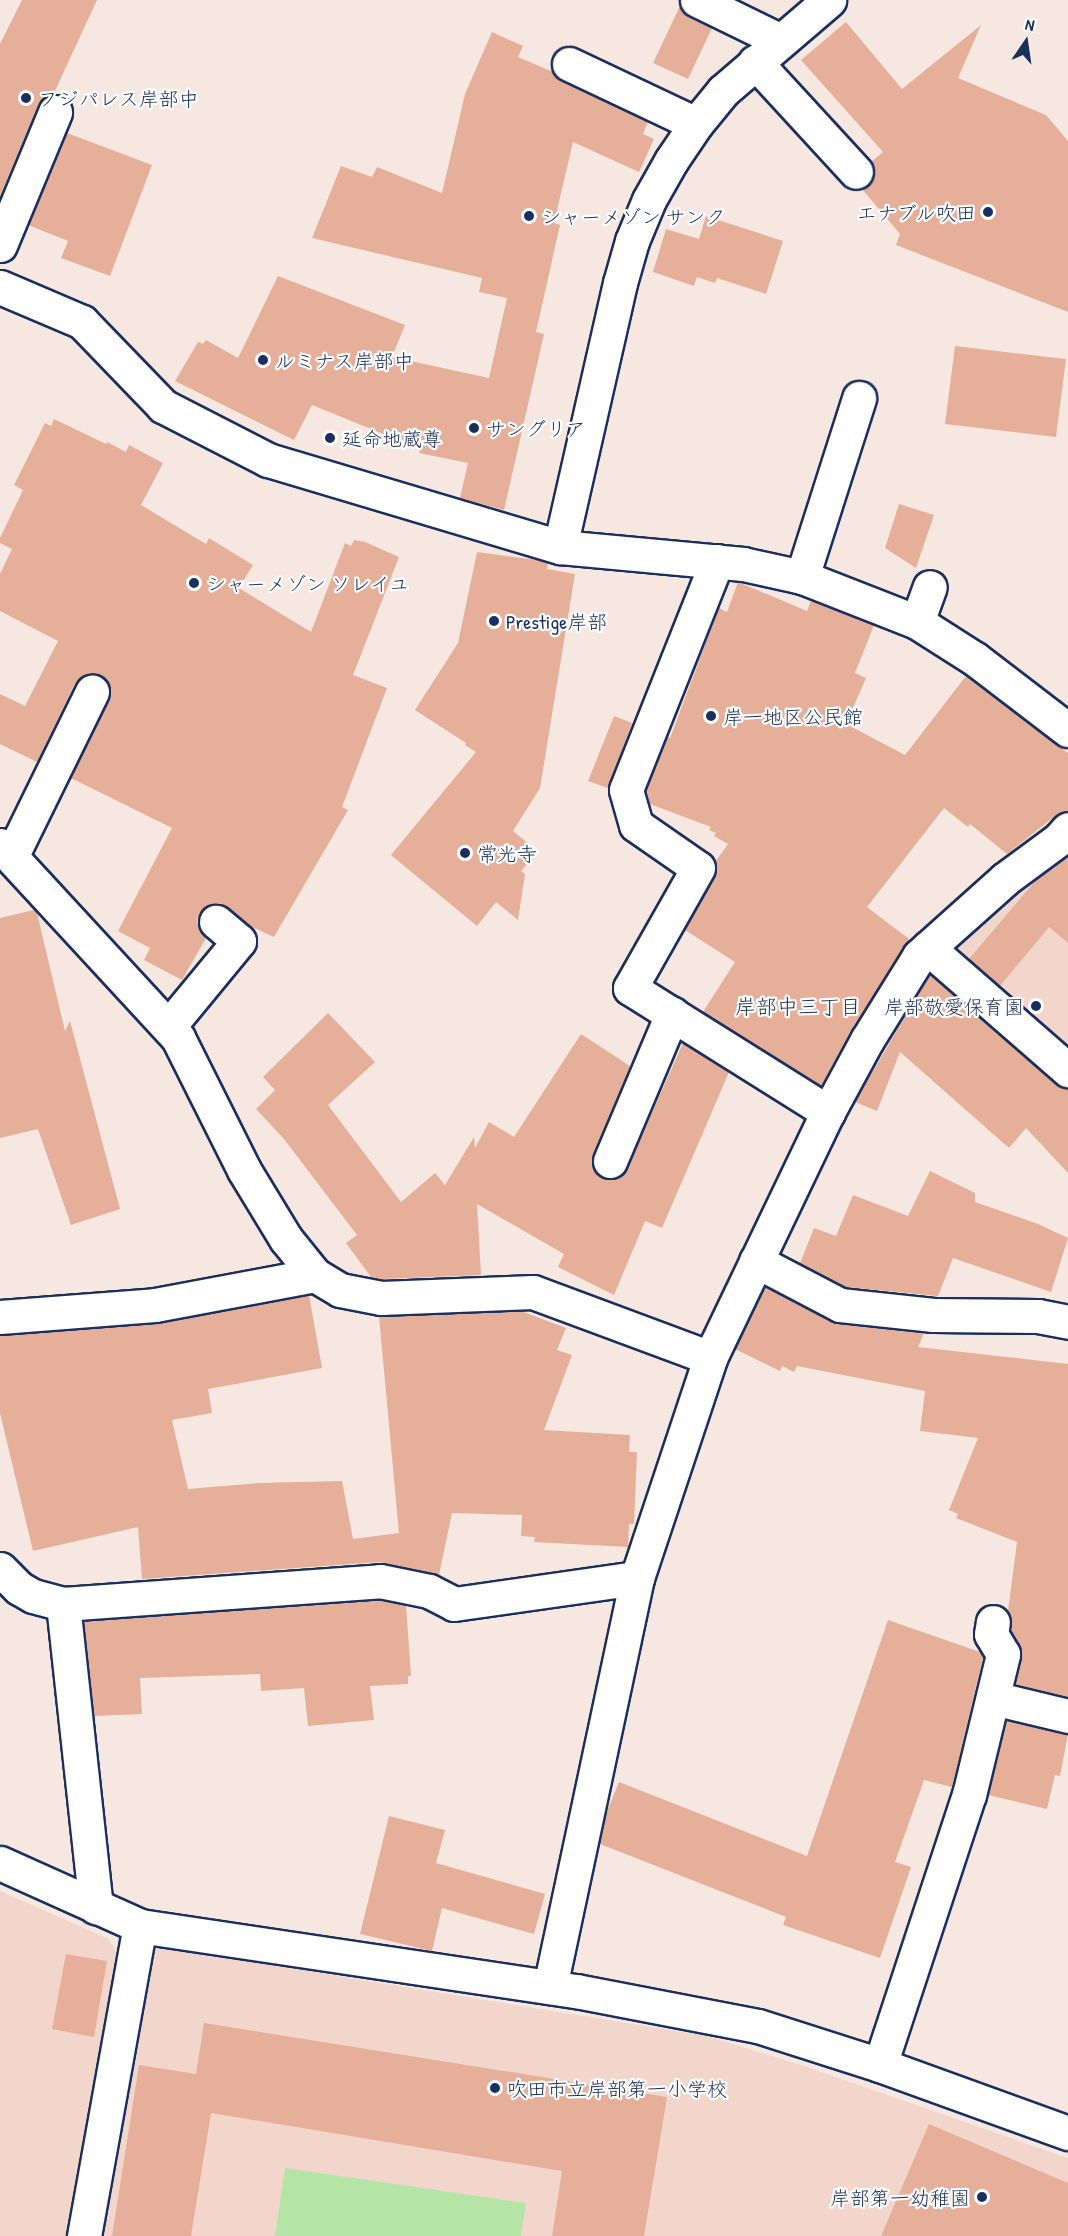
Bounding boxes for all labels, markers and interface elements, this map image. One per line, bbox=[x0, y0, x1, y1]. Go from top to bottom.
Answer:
north arrow bbox=[996, 12, 1056, 72]
text: N bbox=[1023, 13, 1037, 36]
place label: フジパレス岸部中 bbox=[38, 86, 198, 110]
marker: フジパレス岸部中 bbox=[19, 91, 33, 105]
place label: エナブル吹田 bbox=[856, 200, 976, 224]
place label: シャーメゾン サンク bbox=[541, 204, 726, 228]
marker: エナブル吹田 bbox=[981, 205, 995, 219]
marker: シャーメゾン サンク bbox=[522, 209, 536, 223]
place label: ルミナス岸部中 bbox=[275, 348, 415, 372]
marker: ルミナス岸部中 bbox=[256, 353, 270, 367]
place label: サングリア bbox=[486, 416, 586, 440]
marker: サングリア bbox=[467, 421, 481, 435]
place label: 延命地蔵尊 bbox=[342, 426, 442, 450]
marker: 延命地蔵尊 bbox=[323, 431, 337, 445]
place label: シャーメゾン ソレイユ bbox=[206, 571, 411, 595]
marker: シャーメゾン ソレイユ bbox=[187, 576, 201, 590]
place label: Prestige岸部 bbox=[506, 609, 607, 633]
marker: Prestige岸部 bbox=[487, 614, 501, 628]
place label: 岸一地区公民館 bbox=[723, 704, 863, 728]
marker: 岸一地区公民館 bbox=[704, 709, 718, 723]
place label: 常光寺 bbox=[477, 841, 537, 865]
marker: 常光寺 bbox=[458, 846, 472, 860]
district label: 岸部中三丁目 bbox=[735, 994, 861, 1020]
place label: 岸部敬愛保育園 bbox=[884, 994, 1024, 1018]
marker: 岸部敬愛保育園 bbox=[1029, 999, 1043, 1013]
place label: 吹田市立岸部第一小学校 bbox=[507, 2076, 727, 2100]
marker: 吹田市立岸部第一小学校 bbox=[488, 2081, 502, 2095]
place label: 岸部第一幼稚園 bbox=[830, 2185, 970, 2209]
marker: 岸部第一幼稚園 bbox=[975, 2190, 989, 2204]

